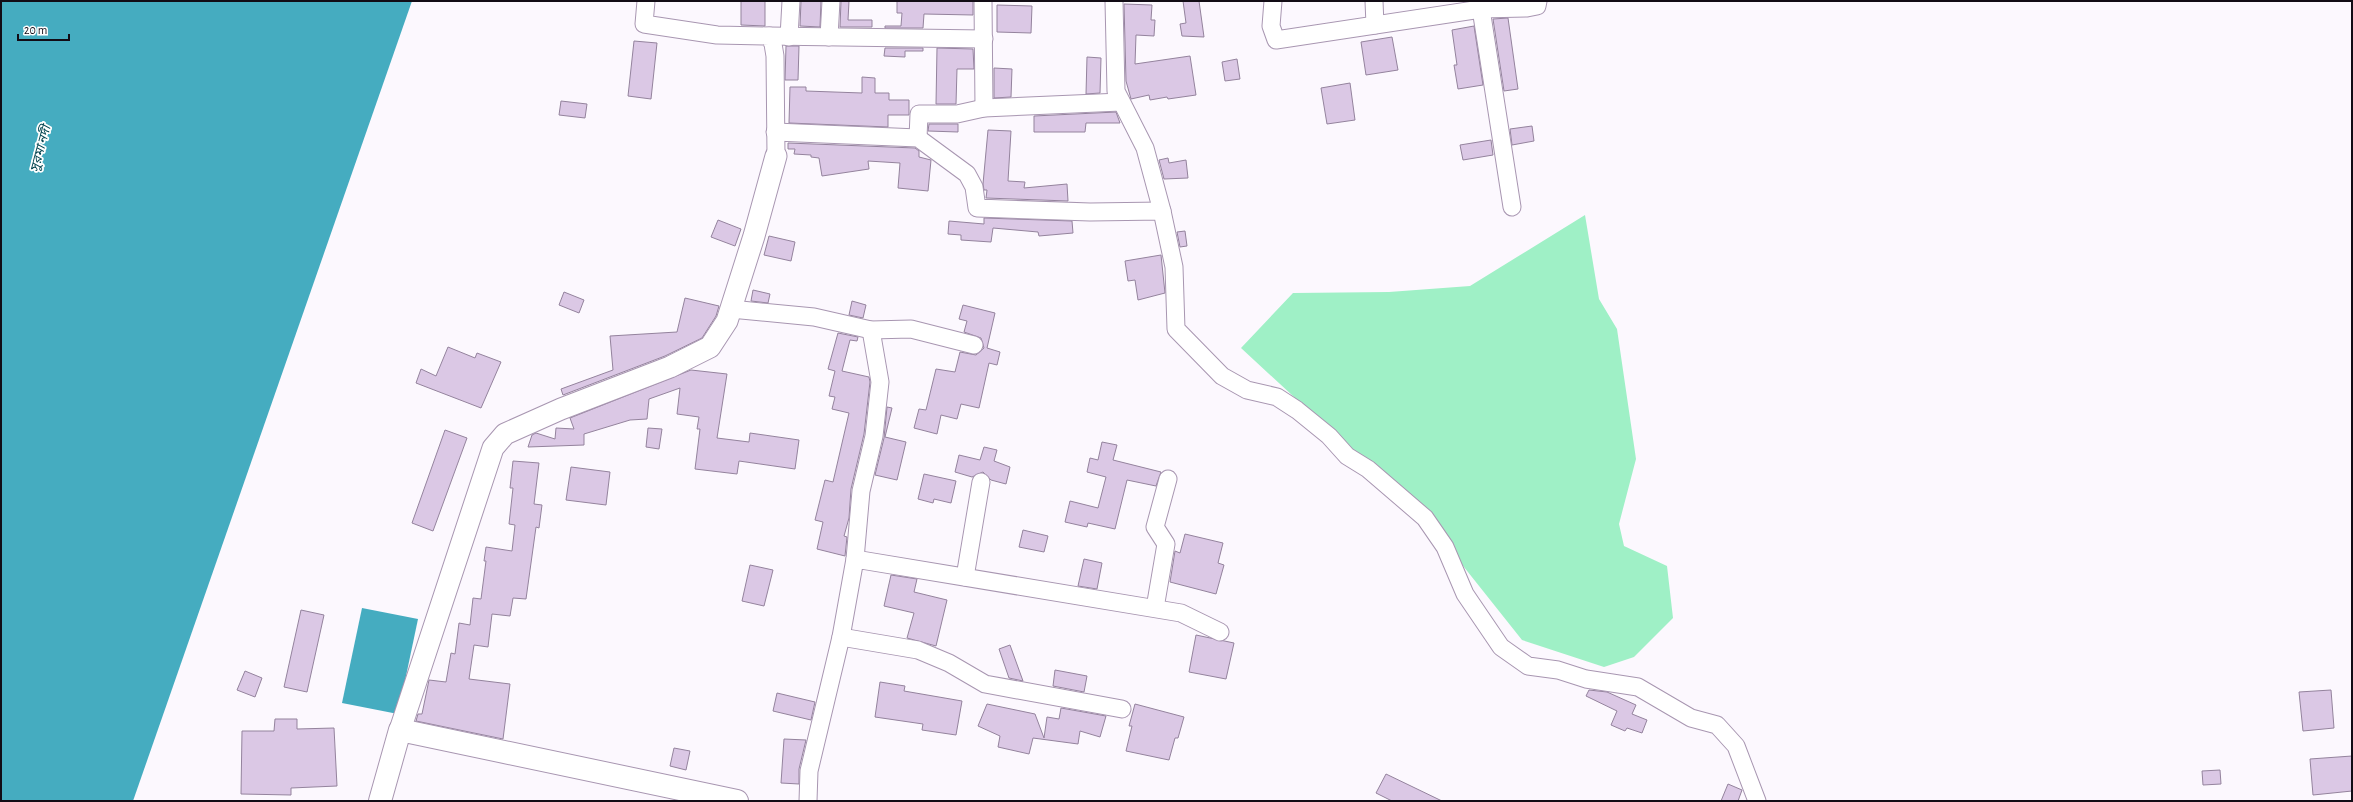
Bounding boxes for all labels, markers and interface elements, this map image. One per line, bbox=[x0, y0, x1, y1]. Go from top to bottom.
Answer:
scale bar bbox=[18, 16, 69, 42]
text: 20 m bbox=[24, 24, 47, 36]
water label: সুরমা নদী bbox=[27, 121, 54, 174]

